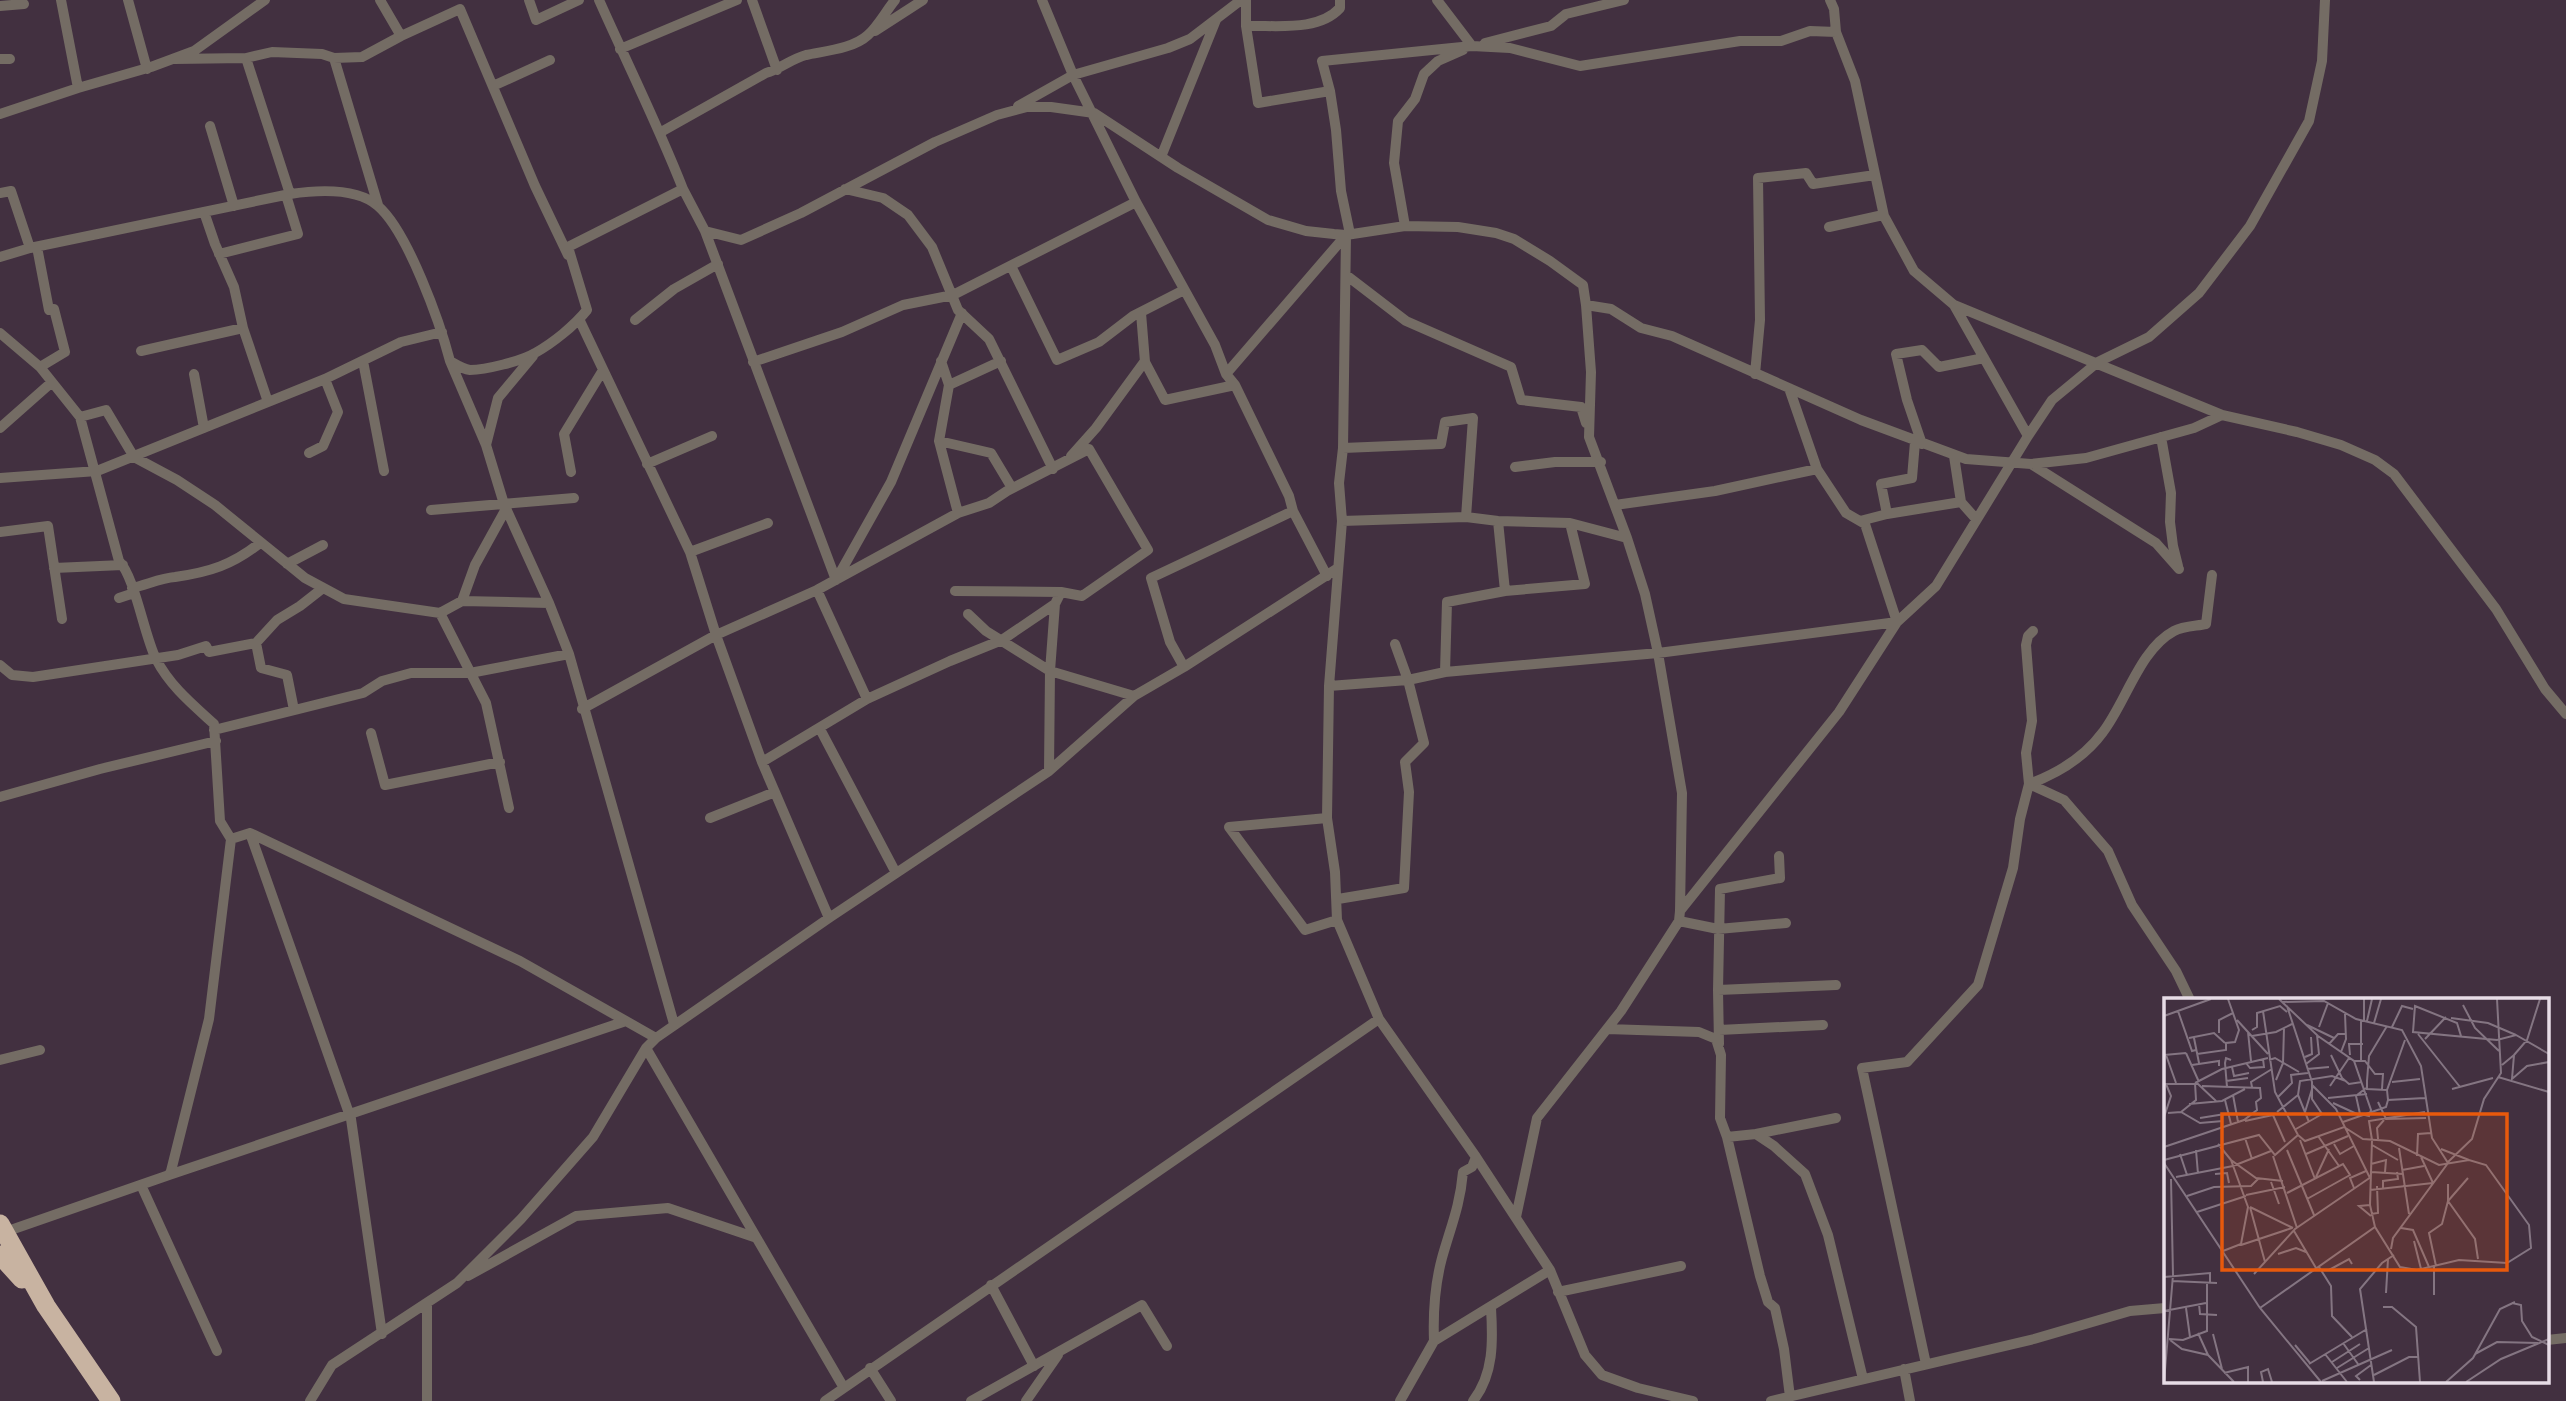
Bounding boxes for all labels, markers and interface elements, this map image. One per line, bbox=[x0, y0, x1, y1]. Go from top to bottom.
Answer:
inset map bbox=[2164, 998, 2548, 1384]

